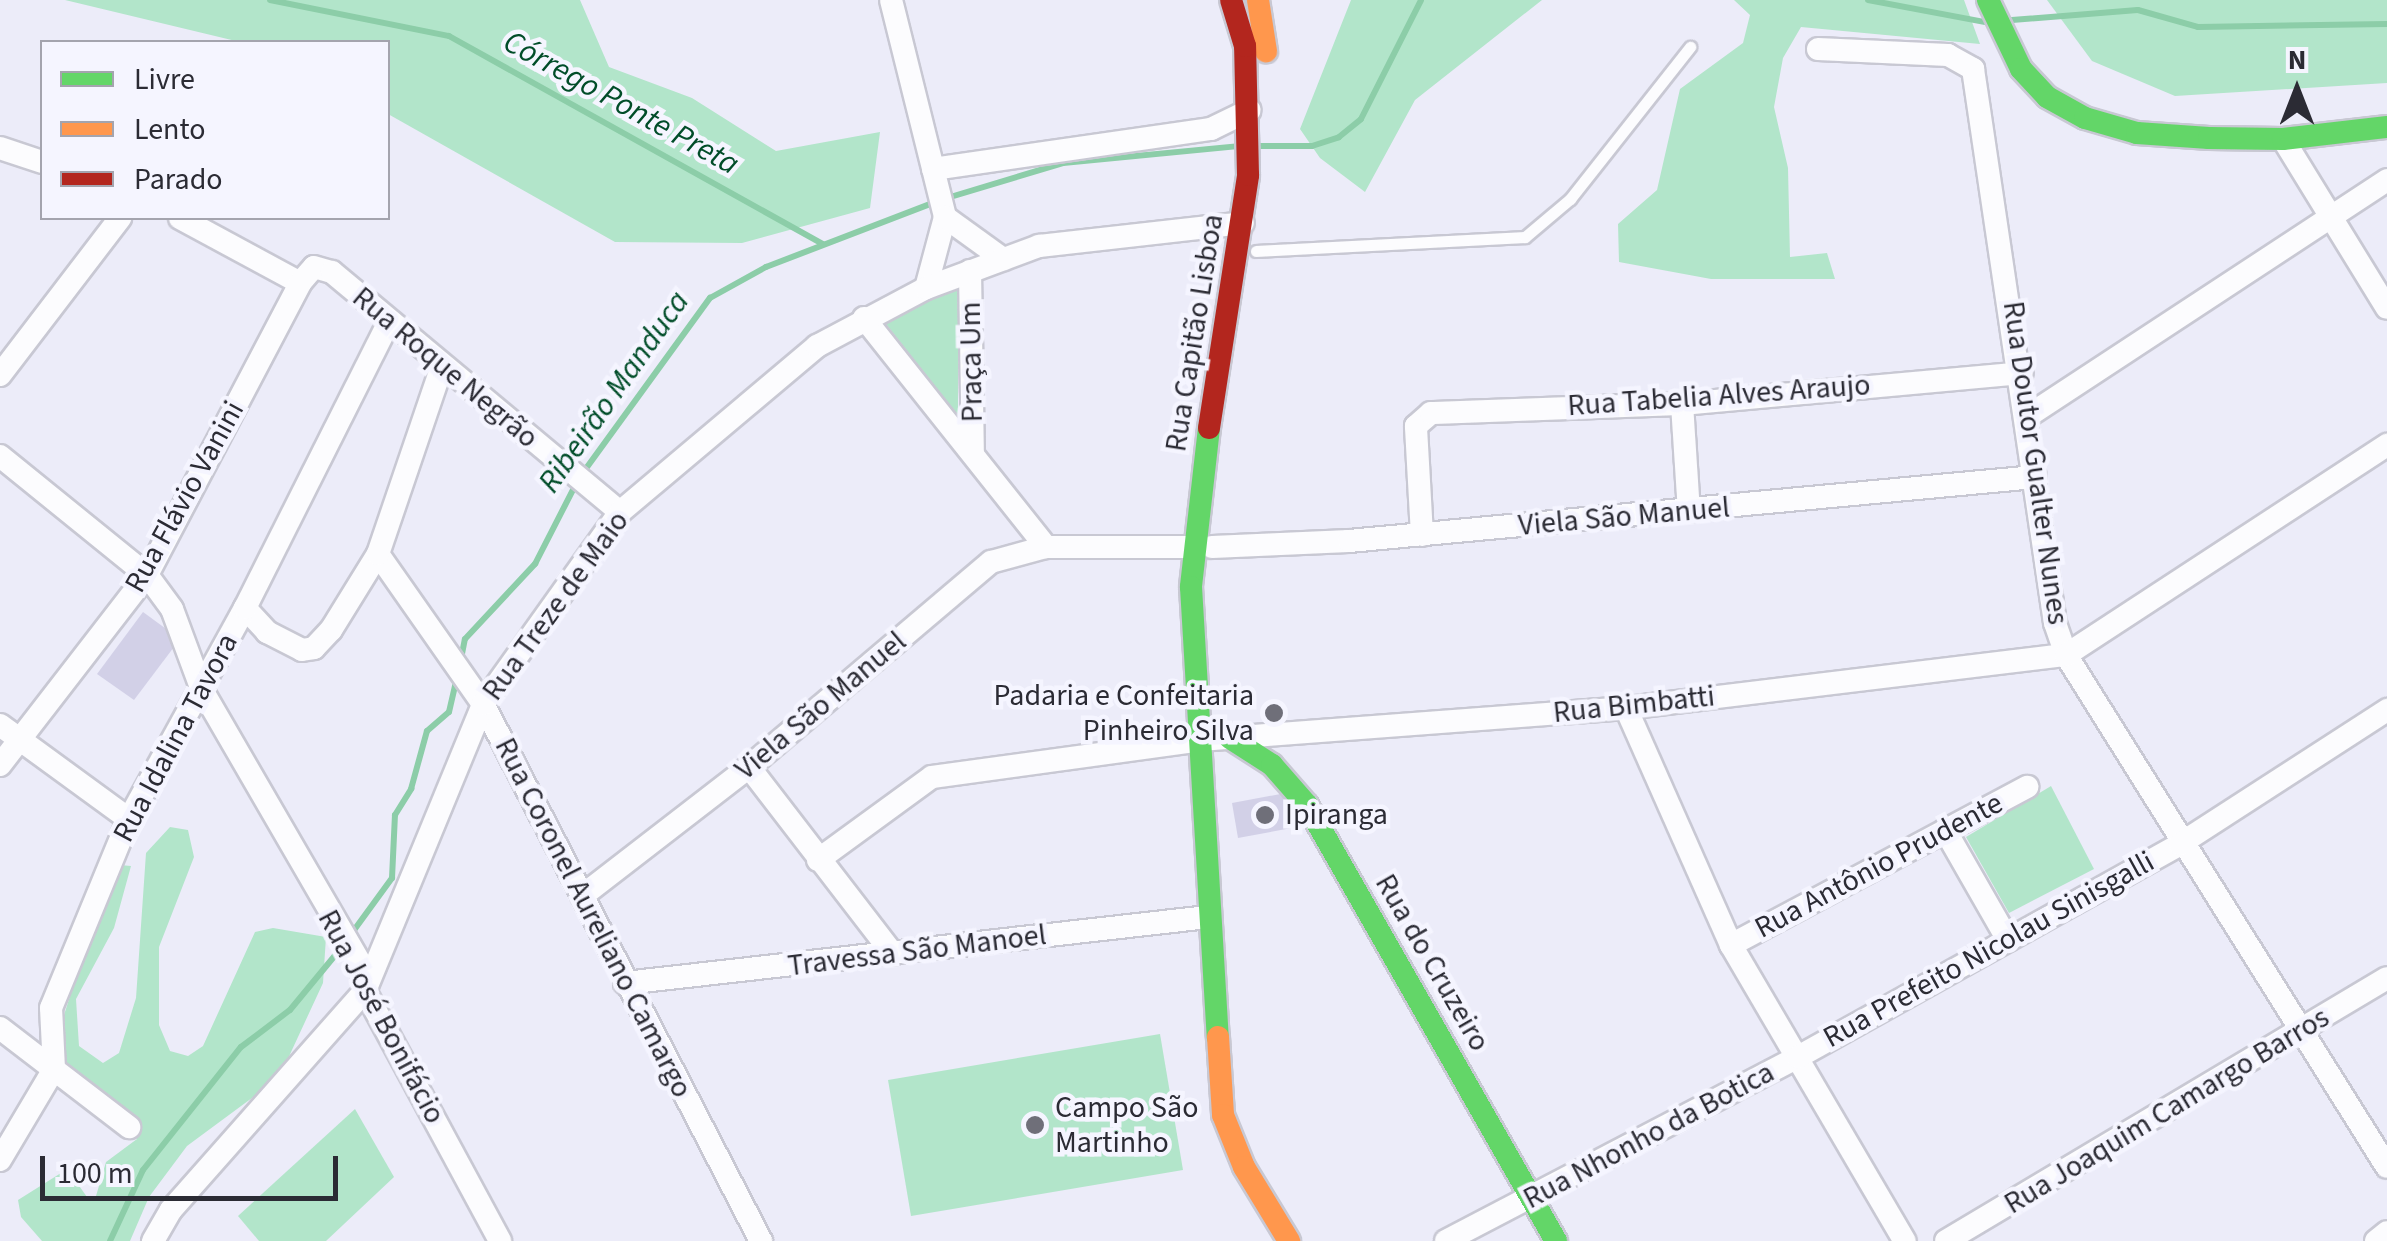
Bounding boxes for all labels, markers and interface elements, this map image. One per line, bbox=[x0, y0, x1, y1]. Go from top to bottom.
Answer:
water label: Córrego Ponte Preta bbox=[497, 22, 745, 184]
legend bbox=[40, 40, 390, 220]
north arrow bbox=[2247, 40, 2347, 140]
text: N bbox=[2288, 40, 2306, 80]
text: Livre bbox=[134, 58, 195, 101]
text: Lento bbox=[134, 108, 206, 151]
text: Parado bbox=[134, 158, 223, 201]
street label: Rua Capitão Lisboa bbox=[1158, 212, 1232, 454]
street label: Rua Roque Negrão bbox=[345, 280, 545, 456]
water label: Ribeirão Manduca bbox=[530, 284, 698, 500]
street label: Rua Doutor Gualter Nunes bbox=[1994, 299, 2076, 627]
street label: Praça Um bbox=[953, 301, 991, 423]
street label: Rua Tabelia Alves Araujo bbox=[1566, 367, 1872, 425]
street label: Rua Flávio Vanini bbox=[118, 395, 252, 599]
street label: Viela São Manuel bbox=[1517, 490, 1731, 544]
street label: Rua Treze de Maio bbox=[475, 504, 637, 708]
street label: Viela São Manuel bbox=[728, 624, 914, 788]
street label: Rua Idalina Tavora bbox=[106, 628, 246, 848]
place label: Padaria e Confeitaria Pinheiro Silva bbox=[994, 678, 1254, 748]
street label: Rua Bimbatti bbox=[1551, 679, 1717, 731]
marker: Padaria e Confeitaria Pinheiro Silva bbox=[1263, 702, 1285, 724]
street label: Rua Coronel Aureliano Camargo bbox=[486, 732, 700, 1104]
street label: Rua Antônio Prudente bbox=[1749, 785, 2009, 947]
place label: Ipiranga bbox=[1285, 797, 1388, 833]
marker: Ipiranga bbox=[1254, 804, 1276, 826]
street label: Rua Prefeito Nicolau Sinisgalli bbox=[1817, 844, 2161, 1056]
street label: Rua do Cruzeiro bbox=[1367, 868, 1497, 1058]
street label: Rua José Bonifácio bbox=[310, 904, 452, 1130]
street label: Travessa São Manoel bbox=[786, 917, 1048, 985]
street label: Rua Joaquim Camargo Barros bbox=[1998, 1000, 2336, 1222]
street label: Rua Nhonho da Botica bbox=[1518, 1055, 1780, 1217]
place label: Campo São Martinho bbox=[1055, 1090, 1198, 1160]
marker: Campo São Martinho bbox=[1024, 1114, 1046, 1136]
scale bar bbox=[45, 1136, 342, 1198]
text: 100 m bbox=[57, 1152, 133, 1195]

